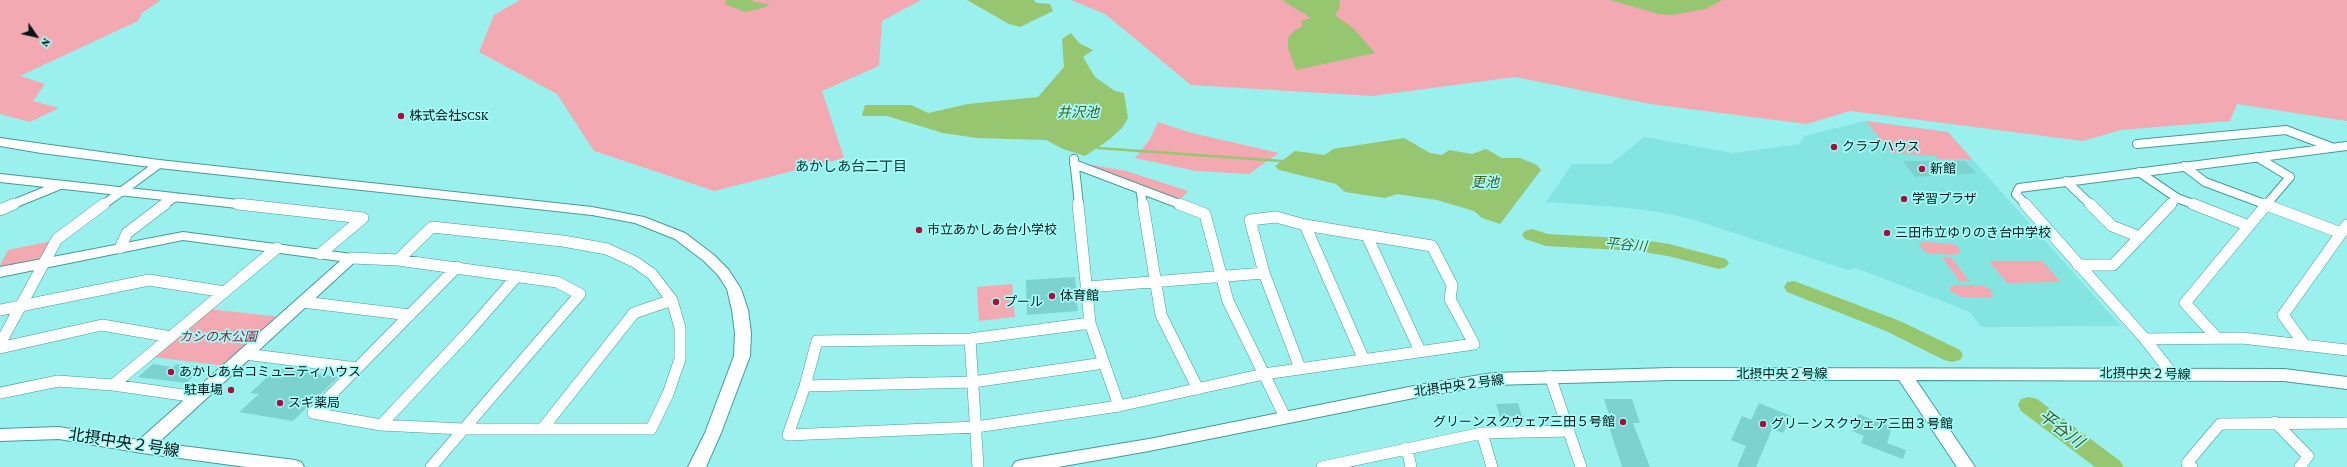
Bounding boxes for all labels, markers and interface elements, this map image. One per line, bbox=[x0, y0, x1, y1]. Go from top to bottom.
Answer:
north arrow bbox=[16, 16, 56, 56]
text: N bbox=[39, 36, 53, 49]
water label: 井沢池 bbox=[1057, 105, 1099, 121]
place label: 株式会社SCSK bbox=[409, 108, 488, 124]
marker: 株式会社SCSK bbox=[396, 111, 406, 121]
place label: クラブハウス bbox=[1842, 139, 1920, 155]
marker: クラブハウス bbox=[1829, 142, 1839, 152]
district label: あかしあ台二丁目 bbox=[795, 159, 907, 175]
place label: 新館 bbox=[1930, 161, 1956, 177]
marker: 新館 bbox=[1917, 164, 1927, 174]
water label: 更池 bbox=[1471, 175, 1499, 191]
place label: 学習プラザ bbox=[1912, 191, 1977, 207]
marker: 学習プラザ bbox=[1899, 194, 1909, 204]
place label: 市立あかしあ台小学校 bbox=[927, 222, 1057, 238]
marker: 市立あかしあ台小学校 bbox=[914, 225, 924, 235]
place label: 三田市立ゆりのき台中学校 bbox=[1895, 225, 2051, 241]
marker: 三田市立ゆりのき台中学校 bbox=[1882, 228, 1892, 238]
water label: 平谷川 bbox=[1604, 235, 1648, 255]
place label: 体育館 bbox=[1060, 288, 1099, 304]
marker: 体育館 bbox=[1047, 291, 1057, 301]
place label: プール bbox=[1004, 294, 1043, 310]
marker: プール bbox=[991, 297, 1001, 307]
park label: カシの木公園 bbox=[179, 329, 257, 345]
place label: あかしあ台コミュニティハウス bbox=[179, 364, 361, 380]
street label: 北摂中央２号線 bbox=[2099, 365, 2191, 383]
street label: 北摂中央２号線 bbox=[1737, 366, 1827, 382]
marker: あかしあ台コミュニティハウス bbox=[166, 367, 176, 377]
street label: 北摂中央２号線 bbox=[1413, 372, 1505, 400]
place label: 駐車場 bbox=[184, 382, 223, 398]
marker: 駐車場 bbox=[226, 385, 236, 395]
place label: スギ薬局 bbox=[288, 395, 340, 411]
marker: スギ薬局 bbox=[275, 398, 285, 408]
water label: 平谷川 bbox=[2034, 406, 2088, 452]
place label: グリーンスクウェア三田５号館 bbox=[1433, 414, 1615, 430]
place label: グリーンスクウェア三田３号館 bbox=[1771, 416, 1953, 432]
marker: グリーンスクウェア三田５号館 bbox=[1618, 417, 1628, 427]
marker: グリーンスクウェア三田３号館 bbox=[1758, 419, 1768, 429]
street label: 北摂中央２号線 bbox=[67, 425, 181, 461]

